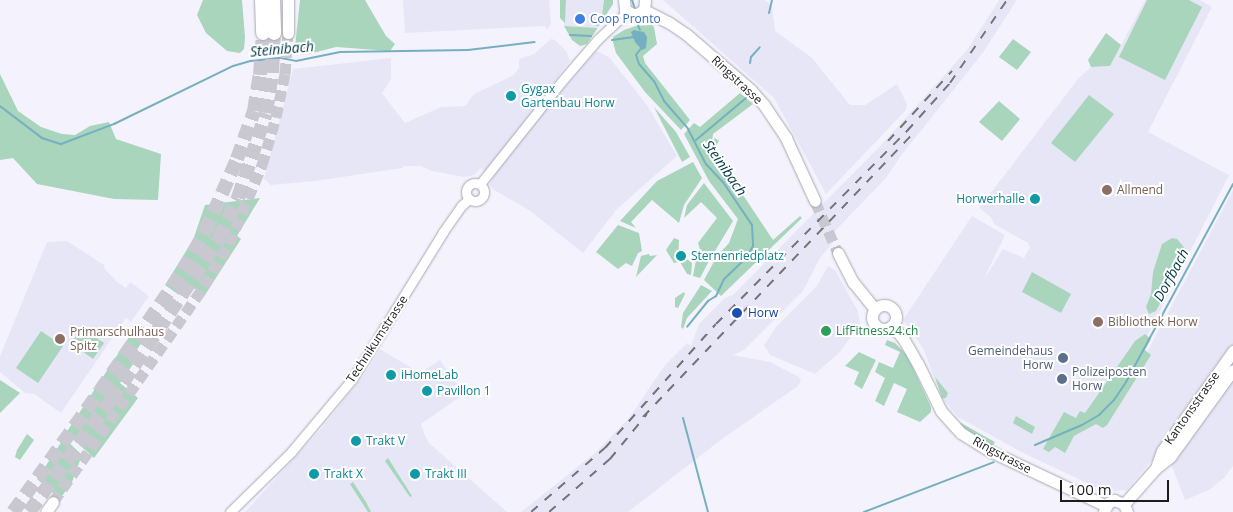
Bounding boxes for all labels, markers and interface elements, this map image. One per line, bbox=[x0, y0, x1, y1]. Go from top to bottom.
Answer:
place label: Coop Pronto bbox=[590, 12, 661, 26]
marker: Coop Pronto bbox=[574, 13, 586, 25]
water label: Steinibach bbox=[249, 38, 315, 60]
street label: Ringstrasse bbox=[709, 53, 765, 107]
place label: Gygax Gartenbau Horw bbox=[521, 82, 614, 110]
marker: Gygax Gartenbau Horw bbox=[505, 90, 517, 102]
water label: Steinibach bbox=[700, 137, 750, 199]
place label: Allmend bbox=[1117, 183, 1163, 197]
marker: Allmend bbox=[1101, 184, 1113, 196]
place label: Horwerhalle bbox=[956, 192, 1025, 206]
marker: Horwerhalle bbox=[1029, 193, 1041, 205]
water label: Dorfbach bbox=[1150, 246, 1192, 304]
place label: Sternenriedplatz bbox=[691, 249, 784, 263]
marker: Sternenriedplatz bbox=[675, 250, 687, 262]
street label: Technikumstrasse bbox=[343, 293, 411, 385]
marker: Horw bbox=[730, 306, 744, 320]
place label: Horw bbox=[748, 306, 778, 320]
place label: Bibliothek Horw bbox=[1108, 315, 1197, 329]
marker: Bibliothek Horw bbox=[1092, 316, 1104, 328]
place label: LifFitness24.ch bbox=[836, 324, 918, 338]
place label: Primarschulhaus Spitz bbox=[70, 325, 164, 353]
marker: LifFitness24.ch bbox=[820, 325, 832, 337]
marker: Primarschulhaus Spitz bbox=[54, 333, 66, 345]
place label: Gemeindehaus Horw bbox=[968, 344, 1053, 372]
marker: Gemeindehaus Horw bbox=[1057, 352, 1069, 364]
place label: Polizeiposten Horw bbox=[1072, 365, 1147, 393]
place label: iHomeLab bbox=[401, 368, 458, 382]
marker: iHomeLab bbox=[385, 369, 397, 381]
street label: Kantonsstrasse bbox=[1162, 369, 1222, 447]
marker: Polizeiposten Horw bbox=[1056, 373, 1068, 385]
place label: Pavillon 1 bbox=[437, 384, 491, 398]
marker: Pavillon 1 bbox=[421, 385, 433, 397]
place label: Trakt V bbox=[366, 434, 405, 448]
street label: Ringstrasse bbox=[970, 434, 1034, 476]
marker: Trakt V bbox=[350, 435, 362, 447]
place label: Trakt X bbox=[324, 467, 363, 481]
place label: Trakt III bbox=[425, 467, 467, 481]
marker: Trakt X bbox=[308, 468, 320, 480]
marker: Trakt III bbox=[409, 468, 421, 480]
scale bar bbox=[1063, 470, 1172, 502]
text: 100 m bbox=[1068, 479, 1112, 499]

